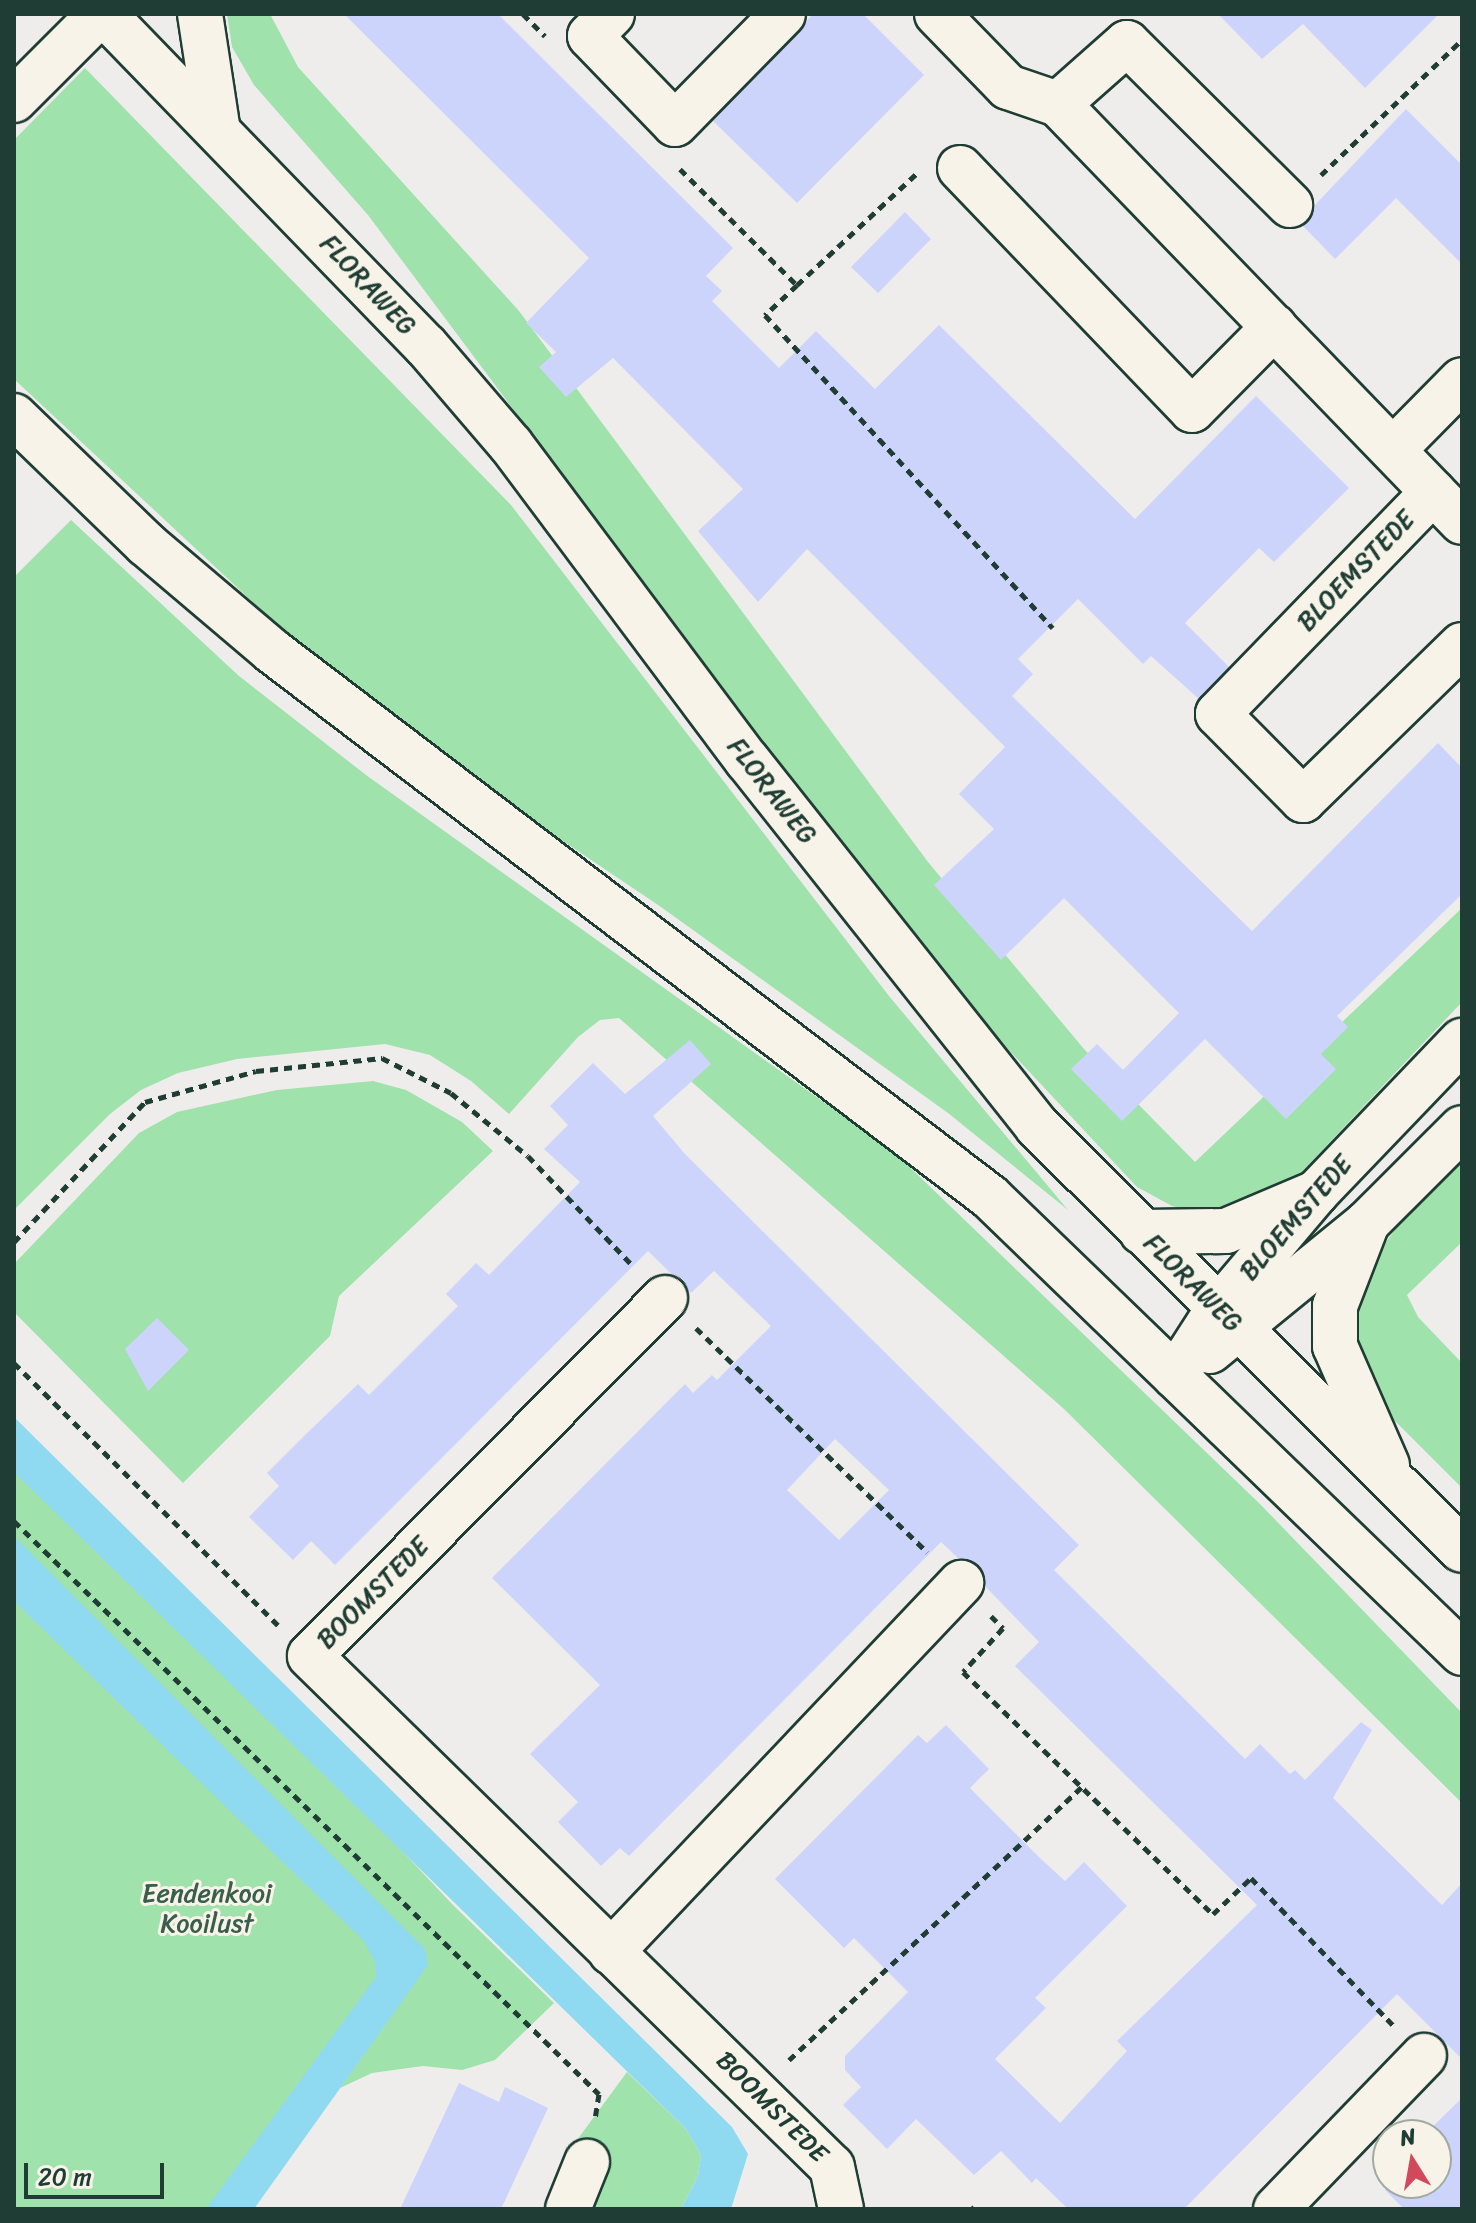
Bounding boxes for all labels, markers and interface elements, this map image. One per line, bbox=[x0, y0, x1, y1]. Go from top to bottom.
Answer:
street label: FLORAWEG bbox=[314, 228, 422, 342]
street label: BLOEMSTEDE bbox=[1291, 504, 1421, 638]
street label: FLORAWEG bbox=[721, 732, 823, 850]
street label: BLOEMSTEDE bbox=[1233, 1149, 1359, 1287]
street label: FLORAWEG bbox=[1137, 1227, 1249, 1339]
street label: BOOMSTEDE bbox=[311, 1531, 435, 1655]
park label: Eendenkooi Kooilust bbox=[142, 1878, 272, 1940]
street label: BOOMSTEDE bbox=[710, 2045, 834, 2169]
text: N bbox=[1397, 2116, 1419, 2158]
north arrow bbox=[1372, 2119, 1452, 2199]
scale bar bbox=[28, 2147, 168, 2197]
text: 20 m bbox=[38, 2156, 92, 2198]

